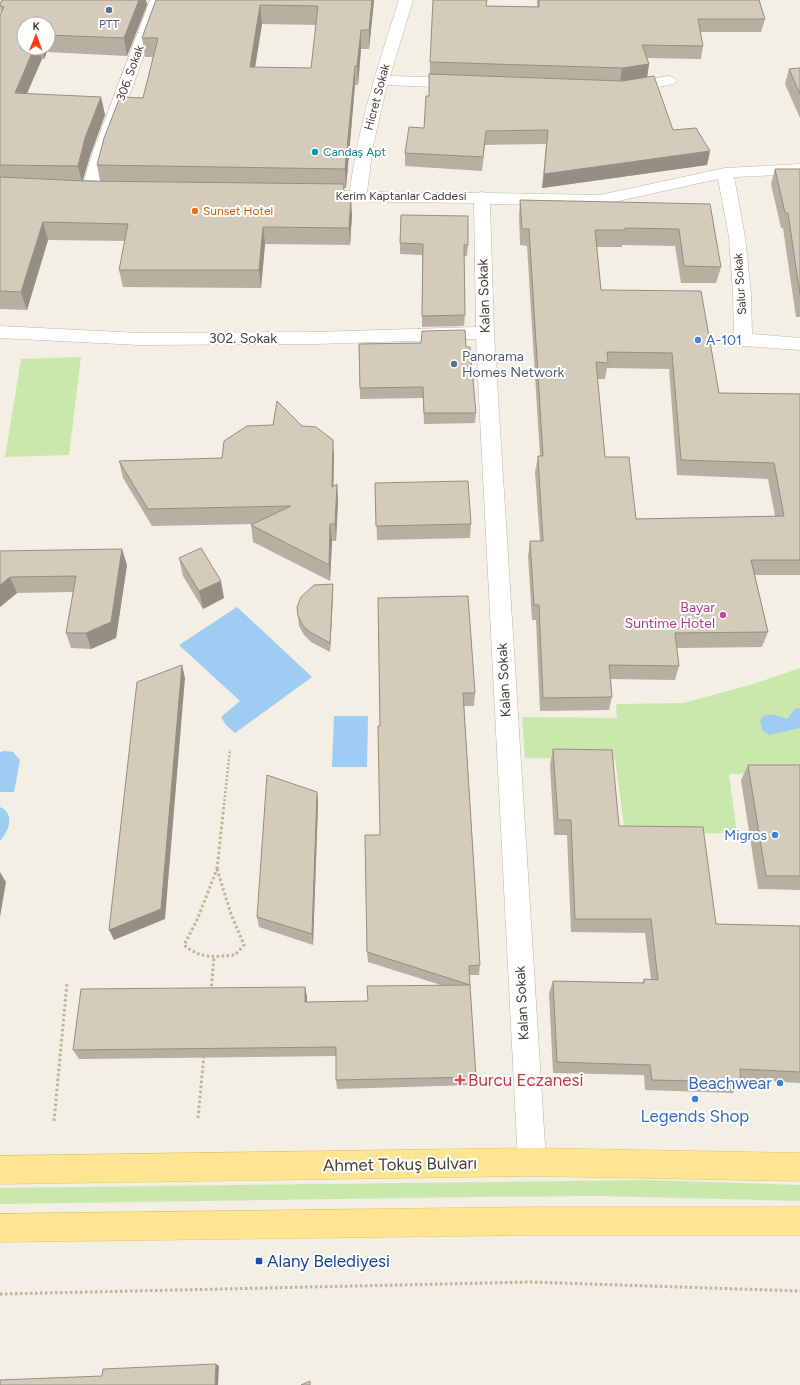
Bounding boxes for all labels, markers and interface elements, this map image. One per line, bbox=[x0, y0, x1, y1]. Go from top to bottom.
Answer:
marker: PTT bbox=[104, 5, 114, 15]
north arrow bbox=[16, 16, 56, 56]
place label: PTT bbox=[99, 17, 119, 31]
text: K bbox=[32, 20, 41, 33]
street label: 306. Sokak bbox=[113, 43, 147, 103]
street label: Hicret Sokak bbox=[361, 62, 393, 132]
place label: Candaş Apt bbox=[323, 145, 386, 159]
marker: Candaş Apt bbox=[310, 147, 320, 157]
street label: Kerim Kaptanlar Caddesi bbox=[335, 189, 467, 203]
place label: Sunset Hotel bbox=[203, 204, 273, 218]
marker: Sunset Hotel bbox=[190, 206, 200, 216]
street label: Salur Sokak bbox=[731, 253, 749, 315]
street label: Kalan Sokak bbox=[474, 258, 494, 333]
street label: 302. Sokak bbox=[209, 330, 277, 347]
place label: A-101 bbox=[706, 332, 742, 349]
marker: A-101 bbox=[693, 335, 703, 345]
place label: Panorama Homes Network bbox=[462, 348, 565, 381]
marker: Panorama Homes Network bbox=[449, 359, 459, 369]
place label: Bayar Suntime Hotel bbox=[625, 599, 715, 632]
marker: Bayar Suntime Hotel bbox=[718, 610, 728, 620]
street label: Kalan Sokak bbox=[494, 642, 514, 718]
place label: Migros bbox=[724, 827, 767, 844]
marker: Migros bbox=[770, 830, 780, 840]
street label: Kalan Sokak bbox=[512, 965, 532, 1041]
place label: Burcu Eczanesi bbox=[468, 1070, 583, 1090]
place label: Beachwear bbox=[688, 1073, 772, 1093]
marker: Burcu Eczanesi bbox=[455, 1075, 465, 1085]
marker: Beachwear bbox=[775, 1078, 785, 1088]
marker: Legends Shop bbox=[690, 1094, 700, 1104]
place label: Legends Shop bbox=[641, 1106, 749, 1126]
street label: Ahmet Tokuş Bulvarı bbox=[323, 1153, 477, 1175]
place label: Alany Belediyesi bbox=[267, 1251, 390, 1271]
marker: Alany Belediyesi bbox=[254, 1256, 264, 1266]

